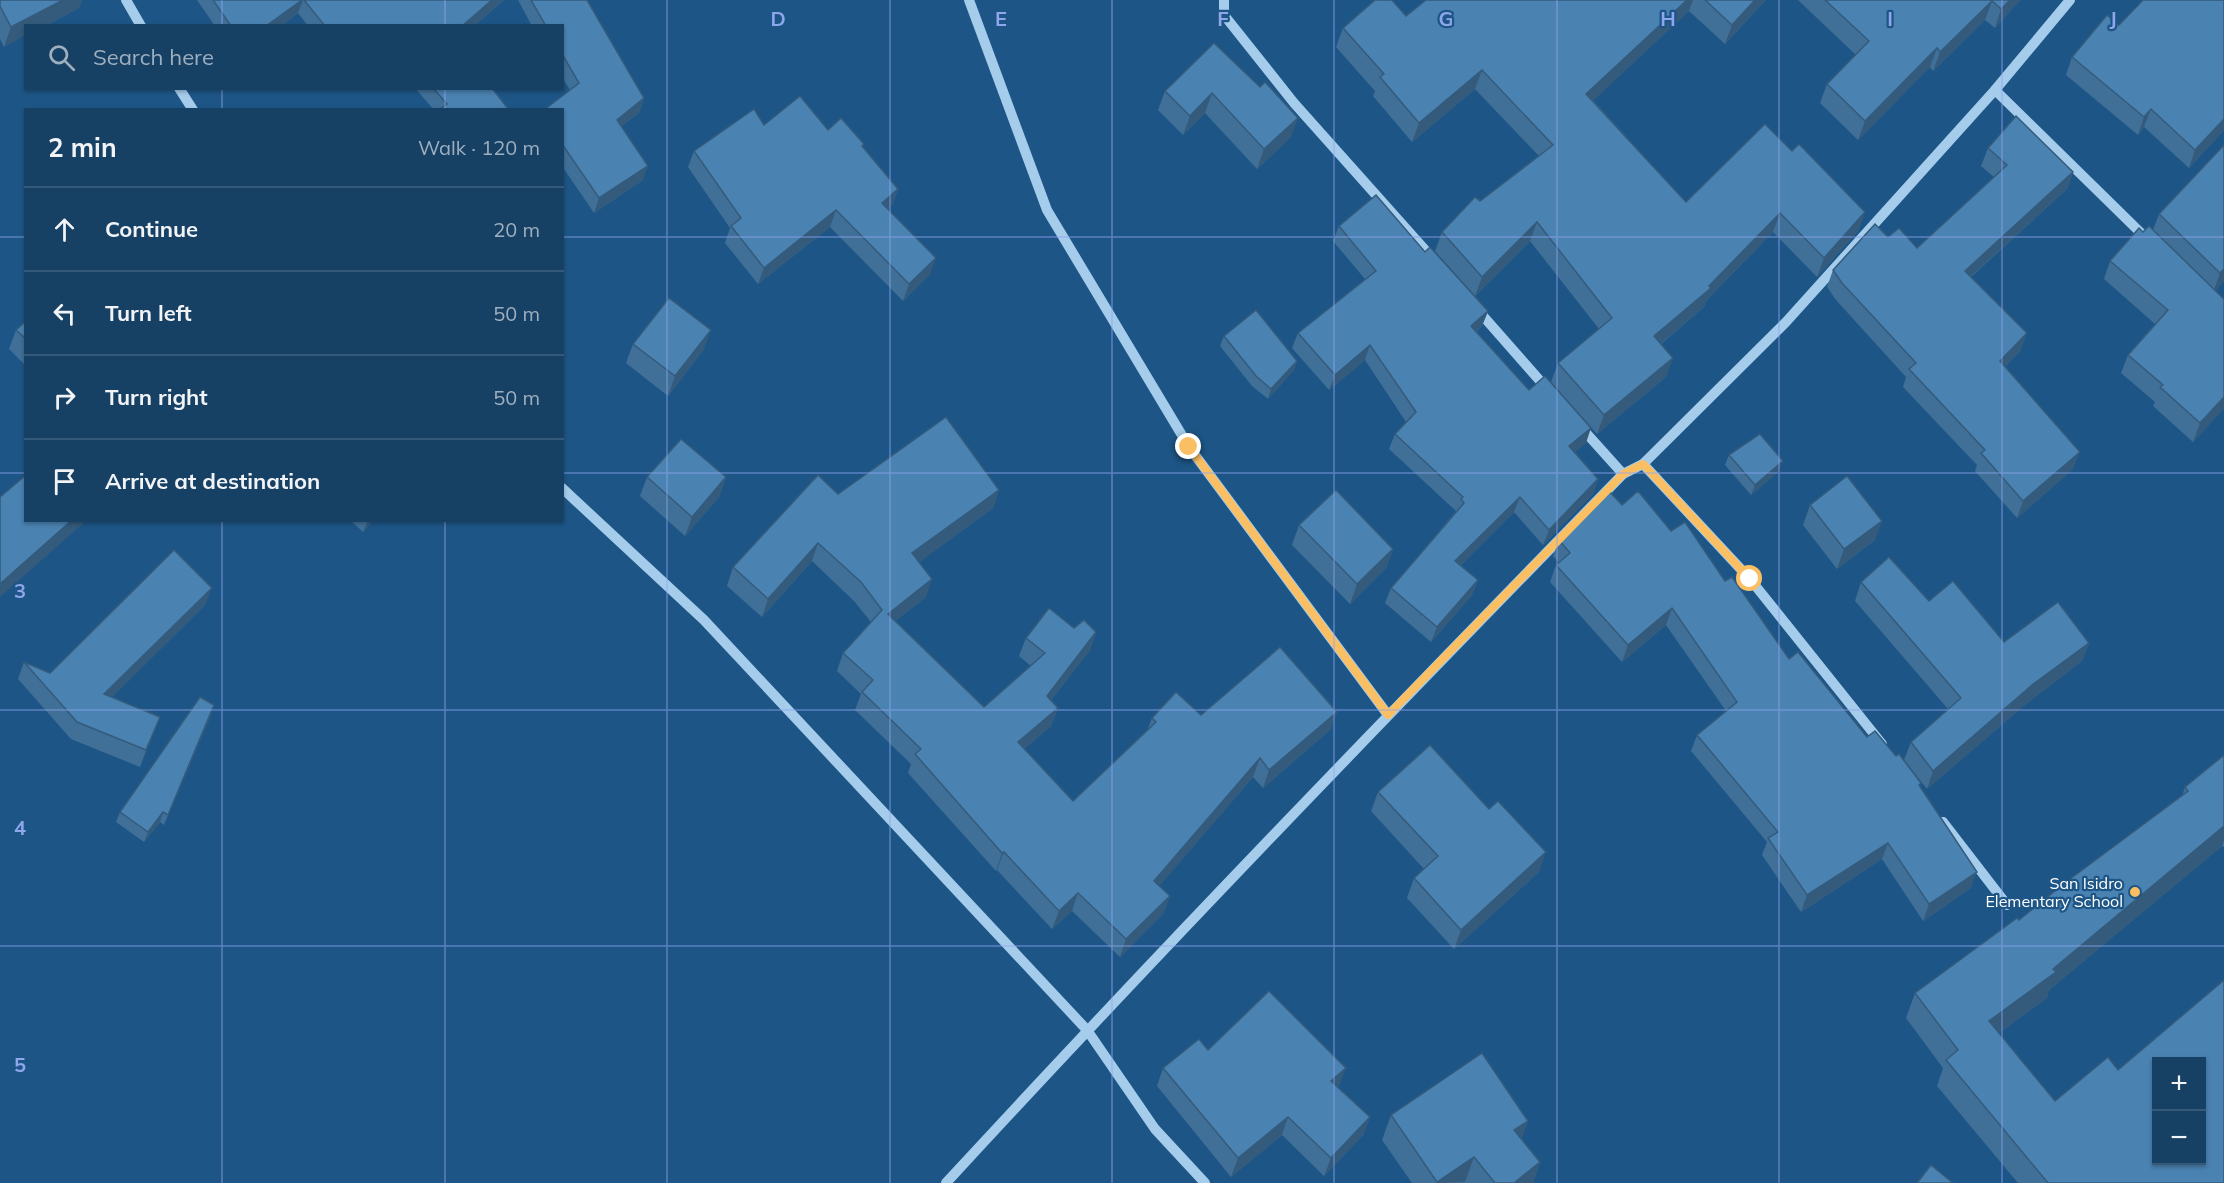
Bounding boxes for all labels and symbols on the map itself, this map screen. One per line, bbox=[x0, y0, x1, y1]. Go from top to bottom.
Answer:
text: D bbox=[770, 6, 786, 31]
text: E bbox=[995, 6, 1007, 31]
text: F bbox=[1217, 6, 1229, 31]
text: G bbox=[1439, 6, 1453, 31]
text: H bbox=[1660, 6, 1676, 31]
text: I bbox=[1887, 6, 1893, 31]
text: J bbox=[2109, 6, 2117, 31]
route end bbox=[1175, 433, 1201, 459]
route start bbox=[1736, 565, 1762, 591]
text: 3 bbox=[14, 578, 26, 603]
text: 4 bbox=[14, 815, 26, 840]
place label: San Isidro Elementary School bbox=[1985, 873, 2123, 911]
marker: San Isidro Elementary School bbox=[2128, 885, 2142, 899]
text: 5 bbox=[14, 1052, 26, 1077]

